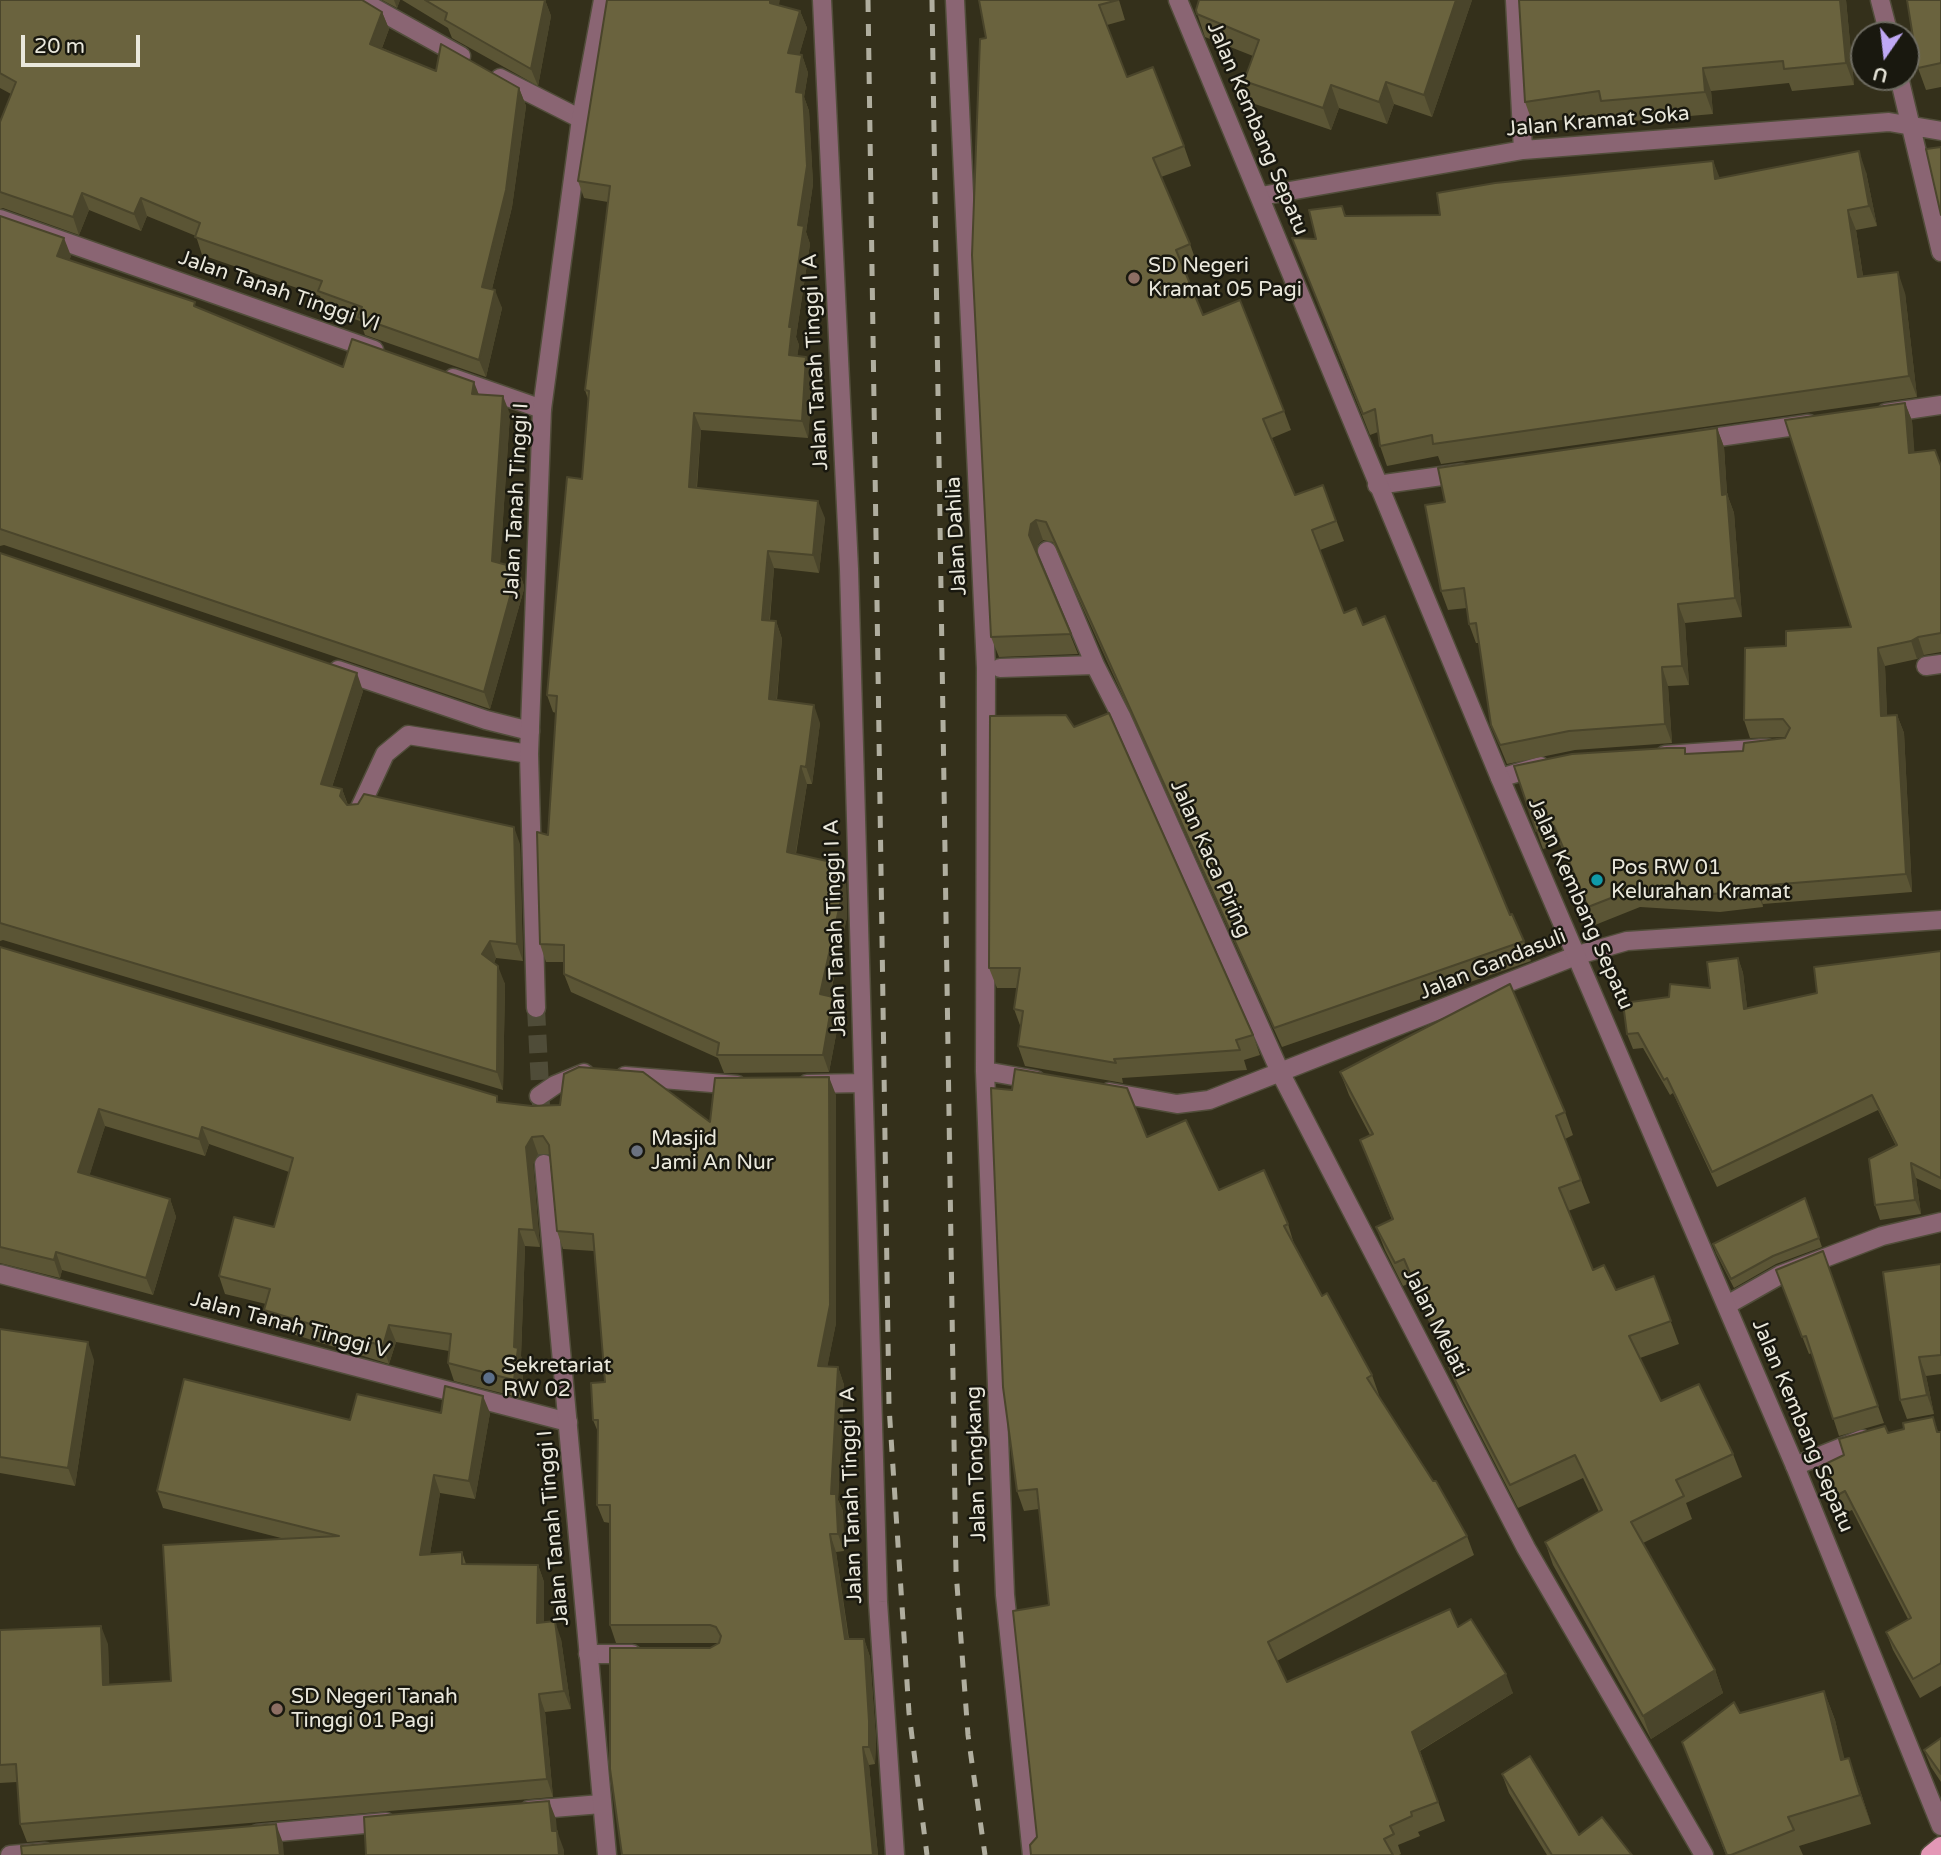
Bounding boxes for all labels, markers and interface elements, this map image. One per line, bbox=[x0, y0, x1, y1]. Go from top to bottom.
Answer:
street label: Jalan Kembang Sepatu bbox=[1201, 19, 1313, 239]
scale bar bbox=[24, 21, 144, 65]
north arrow bbox=[1850, 21, 1920, 91]
text: 20 m bbox=[34, 34, 85, 59]
text: U bbox=[1871, 62, 1890, 87]
street label: Jalan Kramat Soka bbox=[1505, 101, 1691, 143]
street label: Jalan Tanah Tinggi VI bbox=[175, 246, 383, 338]
street label: Jalan Tanah Tinggi I A bbox=[798, 253, 834, 471]
place label: SD Negeri Kramat 05 Pagi bbox=[1148, 253, 1302, 303]
marker: SD Negeri Kramat 05 Pagi bbox=[1126, 270, 1142, 286]
street label: Jalan Tanah Tinggi I bbox=[499, 402, 535, 600]
street label: Jalan Dahlia bbox=[941, 476, 973, 596]
street label: Jalan Kaca Piring bbox=[1164, 776, 1256, 942]
street label: Jalan Kembang Sepatu bbox=[1522, 794, 1638, 1014]
street label: Jalan Tanah Tinggi I A bbox=[820, 819, 852, 1037]
place label: Pos RW 01 Kelurahan Kramat bbox=[1611, 855, 1790, 905]
marker: Pos RW 01 Kelurahan Kramat bbox=[1589, 872, 1605, 888]
street label: Jalan Gandasuli bbox=[1416, 924, 1570, 1006]
place label: Masjid Jami An Nur bbox=[651, 1126, 774, 1176]
marker: Masjid Jami An Nur bbox=[629, 1143, 645, 1159]
street label: Jalan Melati bbox=[1397, 1264, 1473, 1382]
street label: Jalan Tanah Tinggi V bbox=[188, 1287, 392, 1365]
street label: Jalan Kembang Sepatu bbox=[1746, 1316, 1858, 1536]
place label: Sekretariat RW 02 bbox=[503, 1353, 612, 1403]
marker: Sekretariat RW 02 bbox=[481, 1370, 497, 1386]
street label: Jalan Tanah Tinggi I A bbox=[836, 1386, 868, 1604]
street label: Jalan Tongkang bbox=[962, 1386, 992, 1542]
street label: Jalan Tanah Tinggi I bbox=[533, 1429, 575, 1627]
place label: SD Negeri Tanah Tinggi 01 Pagi bbox=[291, 1684, 458, 1734]
marker: SD Negeri Tanah Tinggi 01 Pagi bbox=[269, 1701, 285, 1717]

